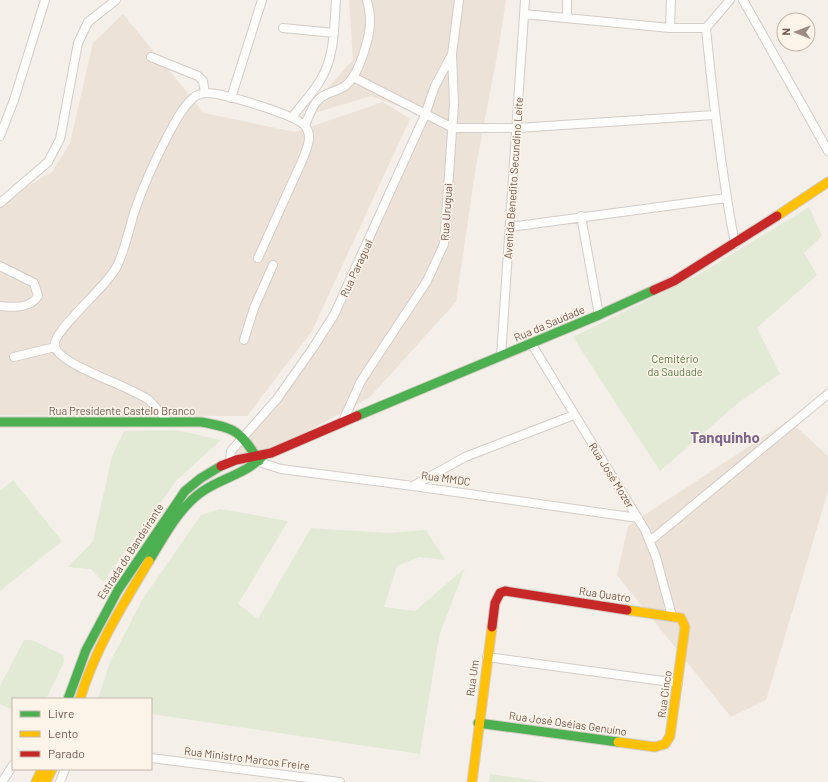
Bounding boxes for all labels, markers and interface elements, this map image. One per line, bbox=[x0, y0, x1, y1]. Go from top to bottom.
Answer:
north arrow bbox=[776, 12, 816, 52]
text: N bbox=[779, 28, 792, 36]
street label: Avenida Benedito Secundino Leite bbox=[501, 96, 525, 259]
street label: Rua Uruguai bbox=[438, 183, 455, 241]
street label: Rua Paraguai bbox=[337, 237, 375, 299]
street label: Rua da Saudade bbox=[512, 302, 586, 344]
park label: Cemitério da Saudade bbox=[647, 352, 703, 378]
street label: Rua Presidente Castelo Branco bbox=[49, 404, 195, 417]
district label: Tanquinho bbox=[690, 428, 760, 446]
street label: Rua José Mozer bbox=[587, 440, 637, 510]
street label: Rua MMDC bbox=[421, 468, 471, 488]
street label: Estrada do Bandeirante bbox=[94, 500, 166, 601]
street label: Rua Quatro bbox=[578, 584, 632, 604]
street label: Rua Um bbox=[463, 659, 481, 697]
street label: Rua Cinco bbox=[654, 670, 674, 718]
legend bbox=[12, 698, 152, 770]
text: Livre bbox=[48, 706, 74, 720]
street label: Rua José Oséias Genuíno bbox=[508, 708, 628, 738]
text: Lento bbox=[48, 726, 78, 740]
street label: Rua Ministro Marcos Freire bbox=[183, 744, 311, 772]
text: Parado bbox=[48, 746, 85, 760]

